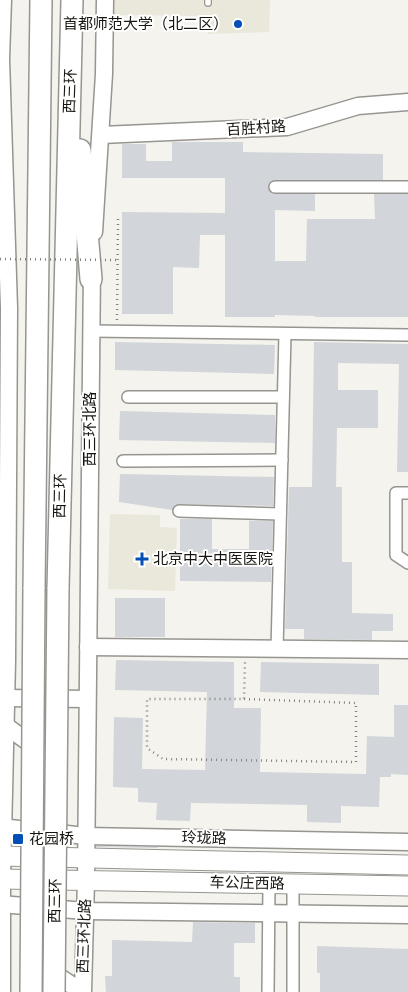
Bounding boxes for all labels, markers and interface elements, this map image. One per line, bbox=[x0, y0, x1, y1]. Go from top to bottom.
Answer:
place label: 首都师范大学（北二区） bbox=[63, 15, 228, 33]
marker: 首都师范大学（北二区） bbox=[232, 18, 244, 30]
street label: 西三环 bbox=[60, 68, 80, 114]
street label: 百胜村路 bbox=[225, 117, 287, 139]
street label: 西三环北路 bbox=[81, 391, 99, 467]
street label: 西三环 bbox=[51, 473, 69, 519]
place label: 北京中大中医医院 bbox=[153, 550, 273, 568]
marker: 北京中大中医医院 bbox=[135, 552, 149, 566]
street label: 玲珑路 bbox=[181, 829, 227, 847]
place label: 花园桥 bbox=[29, 830, 74, 848]
marker: 花园桥 bbox=[11, 832, 25, 846]
street label: 车公庄西路 bbox=[209, 873, 285, 893]
street label: 西三环 bbox=[46, 878, 64, 924]
street label: 西三环北路 bbox=[74, 898, 94, 974]

